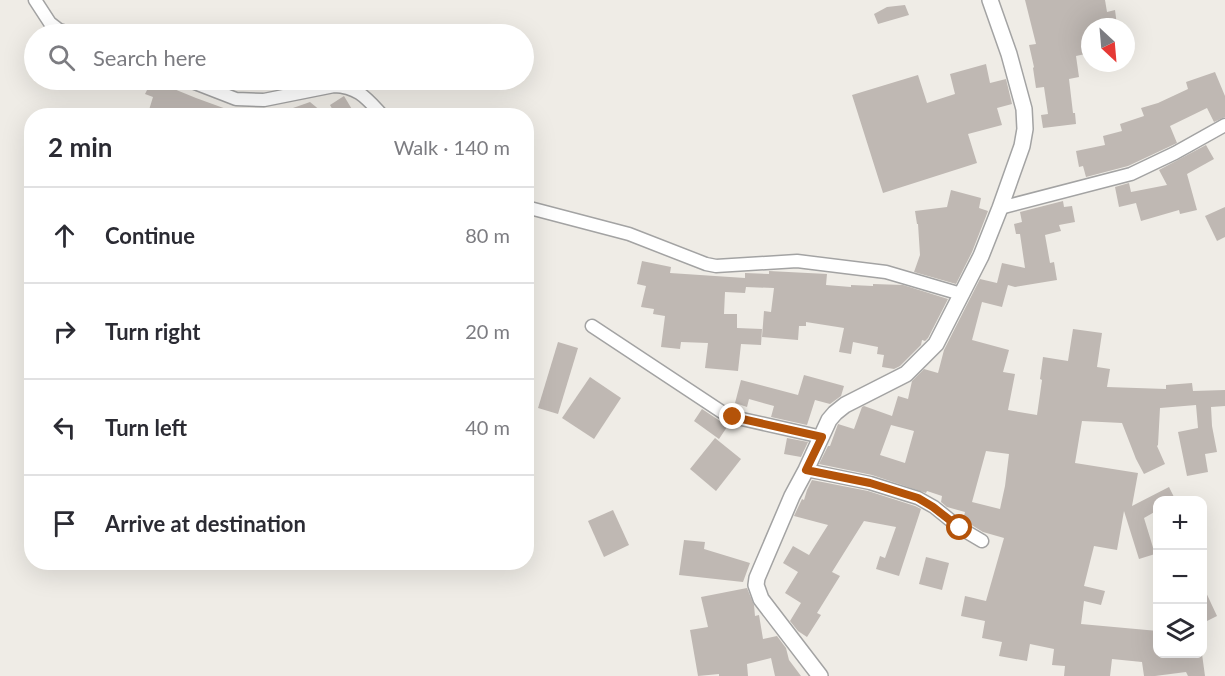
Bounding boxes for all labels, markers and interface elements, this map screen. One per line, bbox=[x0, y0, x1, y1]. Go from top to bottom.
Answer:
north arrow bbox=[1081, 18, 1135, 72]
search box bbox=[24, 24, 534, 90]
icon: search bbox=[45, 41, 78, 74]
text: Search here bbox=[93, 44, 206, 71]
text: 2 min bbox=[48, 131, 112, 163]
text: Walk · 140 m bbox=[394, 135, 510, 159]
icon: ahead bbox=[48, 219, 81, 252]
text: Continue bbox=[105, 222, 195, 249]
text: 80 m bbox=[465, 223, 510, 247]
icon: right bbox=[48, 315, 81, 348]
text: Turn right bbox=[105, 318, 200, 345]
text: 20 m bbox=[465, 319, 510, 343]
route end bbox=[719, 403, 745, 429]
icon: left bbox=[48, 411, 81, 444]
text: Turn left bbox=[105, 414, 187, 441]
text: 40 m bbox=[465, 415, 510, 439]
map controls bbox=[1153, 496, 1207, 658]
button: + bbox=[1153, 496, 1207, 550]
icon: arrive bbox=[48, 507, 81, 540]
text: Arrive at destination bbox=[105, 510, 306, 537]
route start bbox=[946, 514, 972, 540]
button: − bbox=[1153, 550, 1207, 604]
button: layers bbox=[1153, 604, 1207, 658]

